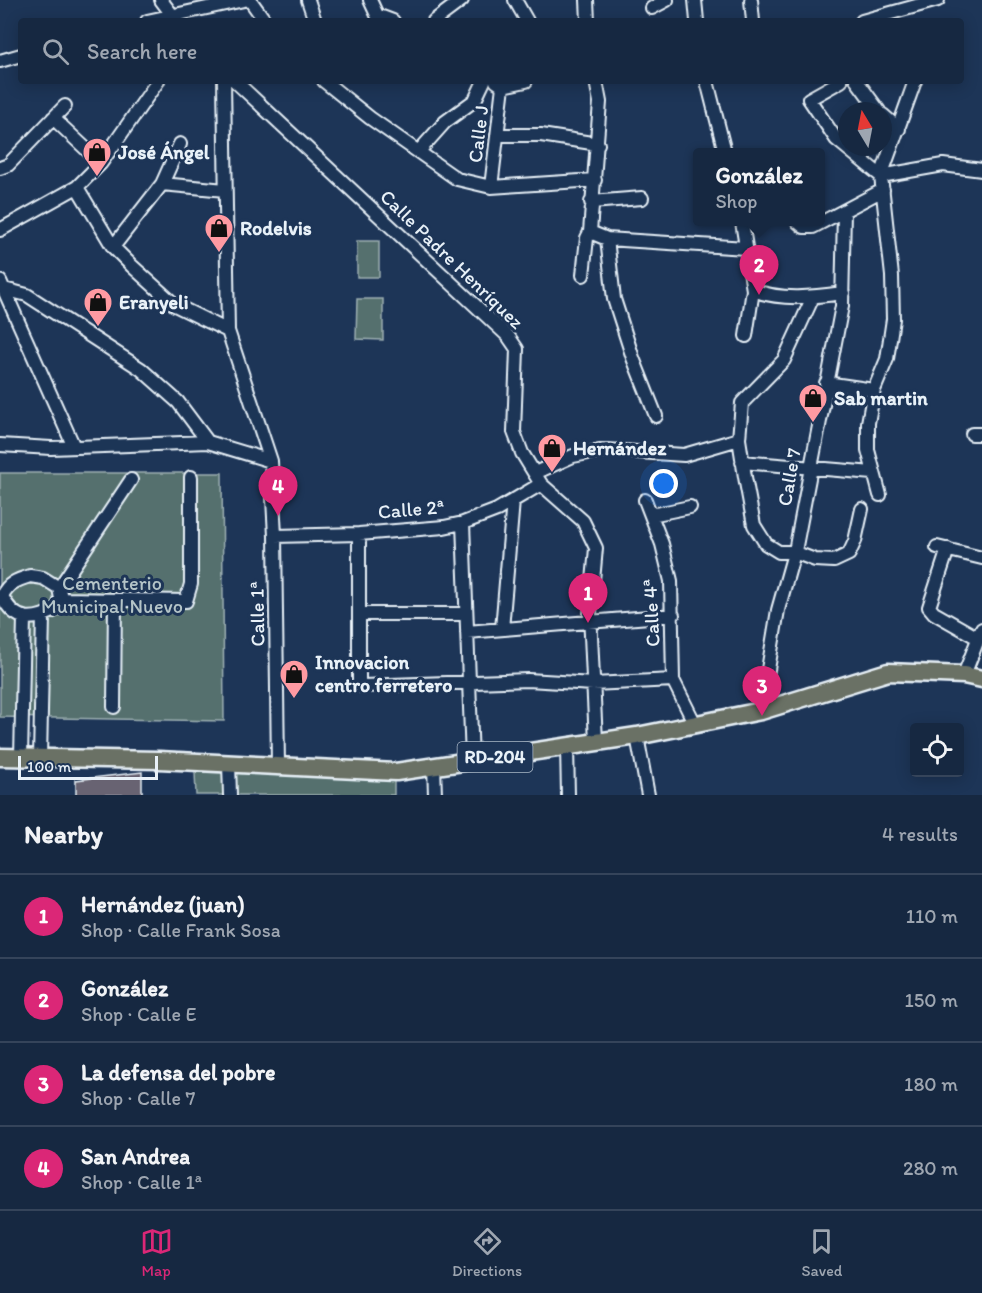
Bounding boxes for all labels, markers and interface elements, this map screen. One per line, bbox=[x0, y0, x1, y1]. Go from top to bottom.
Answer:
search box bbox=[18, 18, 964, 84]
icon: search bbox=[39, 35, 72, 68]
text: Search here bbox=[87, 38, 197, 65]
north arrow bbox=[838, 102, 892, 156]
street label: Calle J bbox=[463, 104, 493, 164]
shop icon: José Ángel bbox=[81, 136, 113, 178]
place label: José Ángel bbox=[117, 140, 210, 165]
popup bbox=[693, 148, 825, 226]
text: González bbox=[715, 162, 803, 189]
street label: Calle Padre Henríquez bbox=[375, 184, 529, 334]
text: Shop bbox=[715, 189, 757, 213]
shop icon: Rodelvis bbox=[203, 212, 235, 254]
place label: Rodelvis bbox=[240, 216, 312, 240]
pin: 2 bbox=[740, 246, 778, 295]
shop icon: Eranyeli bbox=[82, 286, 114, 328]
place label: Eranyeli bbox=[119, 290, 189, 315]
shop icon: Sab martin bbox=[797, 382, 829, 424]
place label: Sab martin bbox=[834, 386, 928, 410]
shop icon: Hernández bbox=[536, 432, 568, 474]
place label: Hernández bbox=[573, 436, 667, 460]
street label: Calle 7 bbox=[772, 446, 806, 508]
pin: 4 bbox=[258, 466, 298, 516]
your location bbox=[649, 469, 678, 498]
street label: Calle 2ª bbox=[377, 494, 446, 524]
park label: Cementerio Municipal Nuevo bbox=[41, 571, 183, 618]
pin: 1 bbox=[568, 574, 608, 623]
street label: Calle 4ª bbox=[637, 578, 665, 648]
street label: Calle 1ª bbox=[244, 581, 270, 647]
place label: Innovacion centro ferretero bbox=[315, 650, 452, 697]
shop icon: Innovacion centro ferretero bbox=[278, 658, 310, 700]
pin: 3 bbox=[742, 666, 782, 716]
map controls bbox=[910, 723, 964, 777]
button: locate bbox=[910, 723, 964, 777]
road number: RD-204 bbox=[458, 742, 532, 772]
scale bar bbox=[18, 753, 158, 780]
text: 100 m bbox=[27, 757, 71, 776]
text: Nearby bbox=[24, 818, 103, 850]
text: 4 results bbox=[882, 822, 958, 846]
text: Hernández (juan) bbox=[81, 891, 245, 918]
text: 1 bbox=[39, 904, 48, 928]
text: 110 m bbox=[906, 904, 958, 928]
text: Shop · Calle Frank Sosa bbox=[81, 918, 281, 942]
text: González bbox=[81, 975, 168, 1002]
text: 2 bbox=[38, 988, 49, 1012]
text: 150 m bbox=[905, 988, 958, 1012]
text: Shop · Calle E bbox=[81, 1002, 197, 1026]
text: La defensa del pobre bbox=[81, 1059, 276, 1086]
text: 3 bbox=[38, 1072, 49, 1096]
text: 180 m bbox=[904, 1072, 958, 1096]
text: Shop · Calle 7 bbox=[81, 1086, 195, 1110]
text: San Andrea bbox=[81, 1143, 190, 1170]
text: 4 bbox=[37, 1156, 50, 1180]
text: 280 m bbox=[903, 1156, 958, 1180]
text: Shop · Calle 1ª bbox=[81, 1170, 202, 1194]
tab: Map bbox=[140, 1225, 173, 1280]
tab: Directions bbox=[452, 1225, 522, 1280]
tab: Saved bbox=[802, 1225, 842, 1280]

